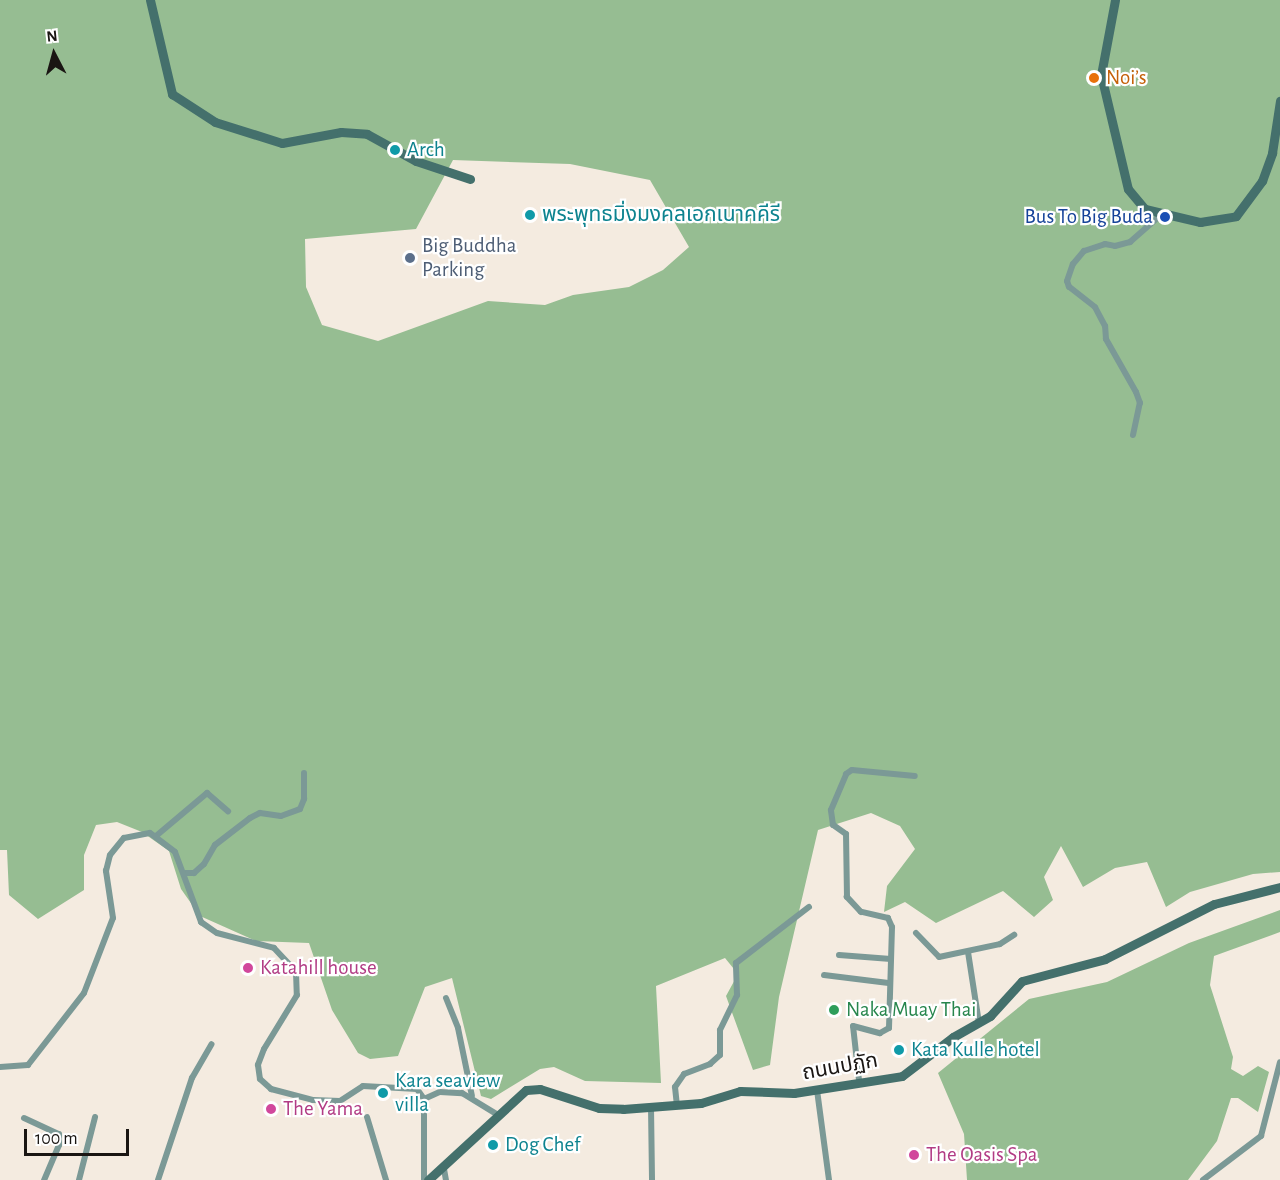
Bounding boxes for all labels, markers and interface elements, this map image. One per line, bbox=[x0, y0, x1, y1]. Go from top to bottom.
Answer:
north arrow bbox=[24, 24, 84, 84]
text: N bbox=[46, 28, 58, 45]
place label: Noi’s bbox=[1106, 65, 1147, 91]
marker: Noi’s bbox=[1087, 71, 1101, 85]
place label: Arch bbox=[407, 137, 445, 163]
marker: Arch bbox=[388, 143, 402, 157]
place label: พระพุทธมิ่งมงคลเอกเนาคคีรี bbox=[542, 202, 780, 228]
place label: Bus To Big Buda bbox=[1025, 204, 1153, 230]
marker: พระพุทธมิ่งมงคลเอกเนาคคีรี bbox=[523, 208, 537, 222]
marker: Bus To Big Buda bbox=[1158, 210, 1172, 224]
place label: Big Buddha Parking bbox=[422, 233, 516, 283]
marker: Big Buddha Parking bbox=[403, 251, 417, 265]
place label: Katahill house bbox=[260, 955, 377, 981]
marker: Katahill house bbox=[241, 961, 255, 975]
place label: Naka Muay Thai bbox=[846, 997, 976, 1023]
marker: Naka Muay Thai bbox=[827, 1003, 841, 1017]
place label: Kata Kulle hotel bbox=[911, 1037, 1040, 1063]
marker: Kata Kulle hotel bbox=[892, 1043, 906, 1057]
street label: ถนนปฏัก bbox=[800, 1048, 880, 1086]
place label: Kara seaview villa bbox=[395, 1068, 500, 1118]
marker: Kara seaview villa bbox=[376, 1086, 390, 1100]
place label: The Yama bbox=[283, 1096, 363, 1122]
marker: The Yama bbox=[264, 1102, 278, 1116]
scale bar bbox=[27, 1117, 132, 1155]
text: 100 m bbox=[35, 1130, 78, 1148]
place label: Dog Chef bbox=[505, 1132, 580, 1158]
marker: Dog Chef bbox=[486, 1138, 500, 1152]
place label: The Oasis Spa bbox=[926, 1142, 1038, 1168]
marker: The Oasis Spa bbox=[907, 1148, 921, 1162]

